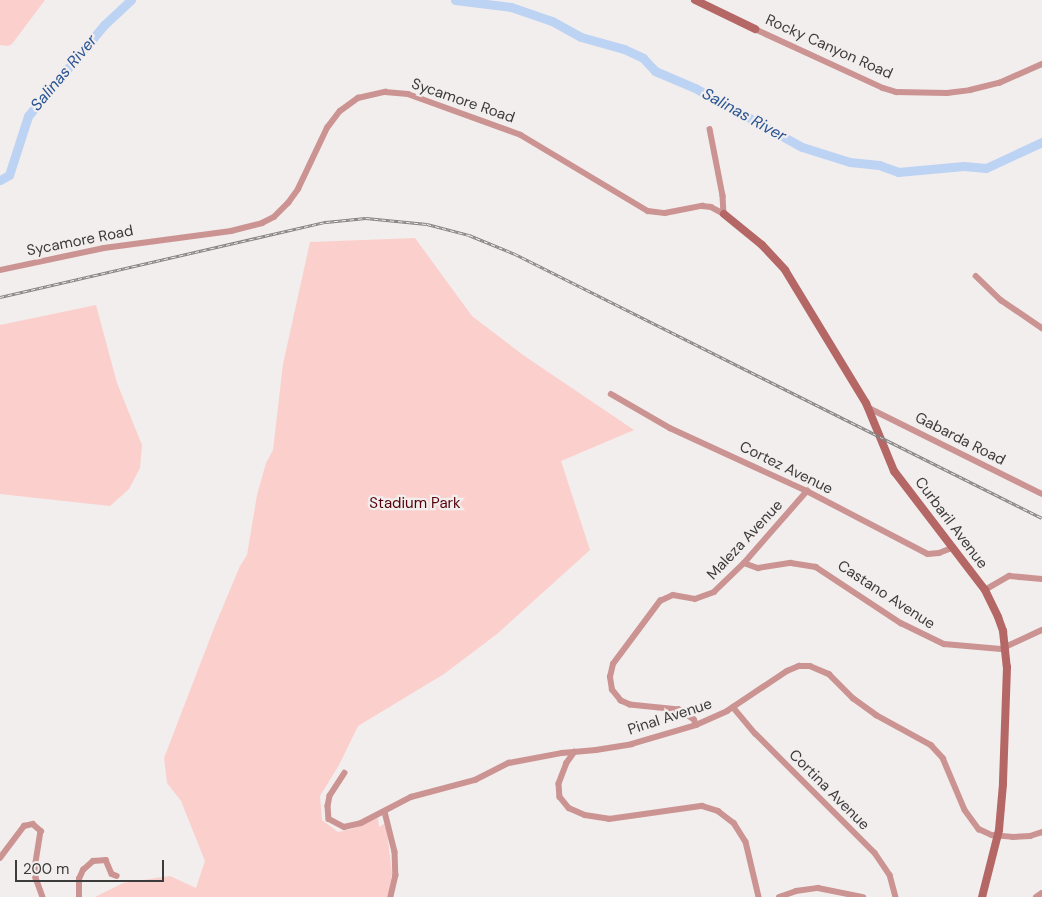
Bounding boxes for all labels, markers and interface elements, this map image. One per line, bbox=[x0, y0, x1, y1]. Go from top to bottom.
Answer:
street label: Rocky Canyon Road bbox=[763, 11, 895, 83]
water label: Salinas River bbox=[27, 31, 101, 115]
street label: Sycamore Road bbox=[409, 75, 517, 127]
water label: Salinas River bbox=[699, 84, 789, 146]
street label: Sycamore Road bbox=[25, 222, 135, 260]
street label: Gabarda Road bbox=[912, 409, 1008, 469]
street label: Cortez Avenue bbox=[737, 438, 835, 498]
street label: Curbaril Avenue bbox=[911, 474, 991, 572]
park label: Stadium Park bbox=[369, 495, 461, 513]
street label: Maleza Avenue bbox=[703, 496, 787, 584]
street label: Castano Avenue bbox=[834, 557, 938, 633]
street label: Pinal Avenue bbox=[626, 695, 714, 739]
street label: Cortina Avenue bbox=[785, 746, 873, 834]
scale bar bbox=[18, 850, 166, 882]
text: 200 m bbox=[23, 859, 69, 879]

